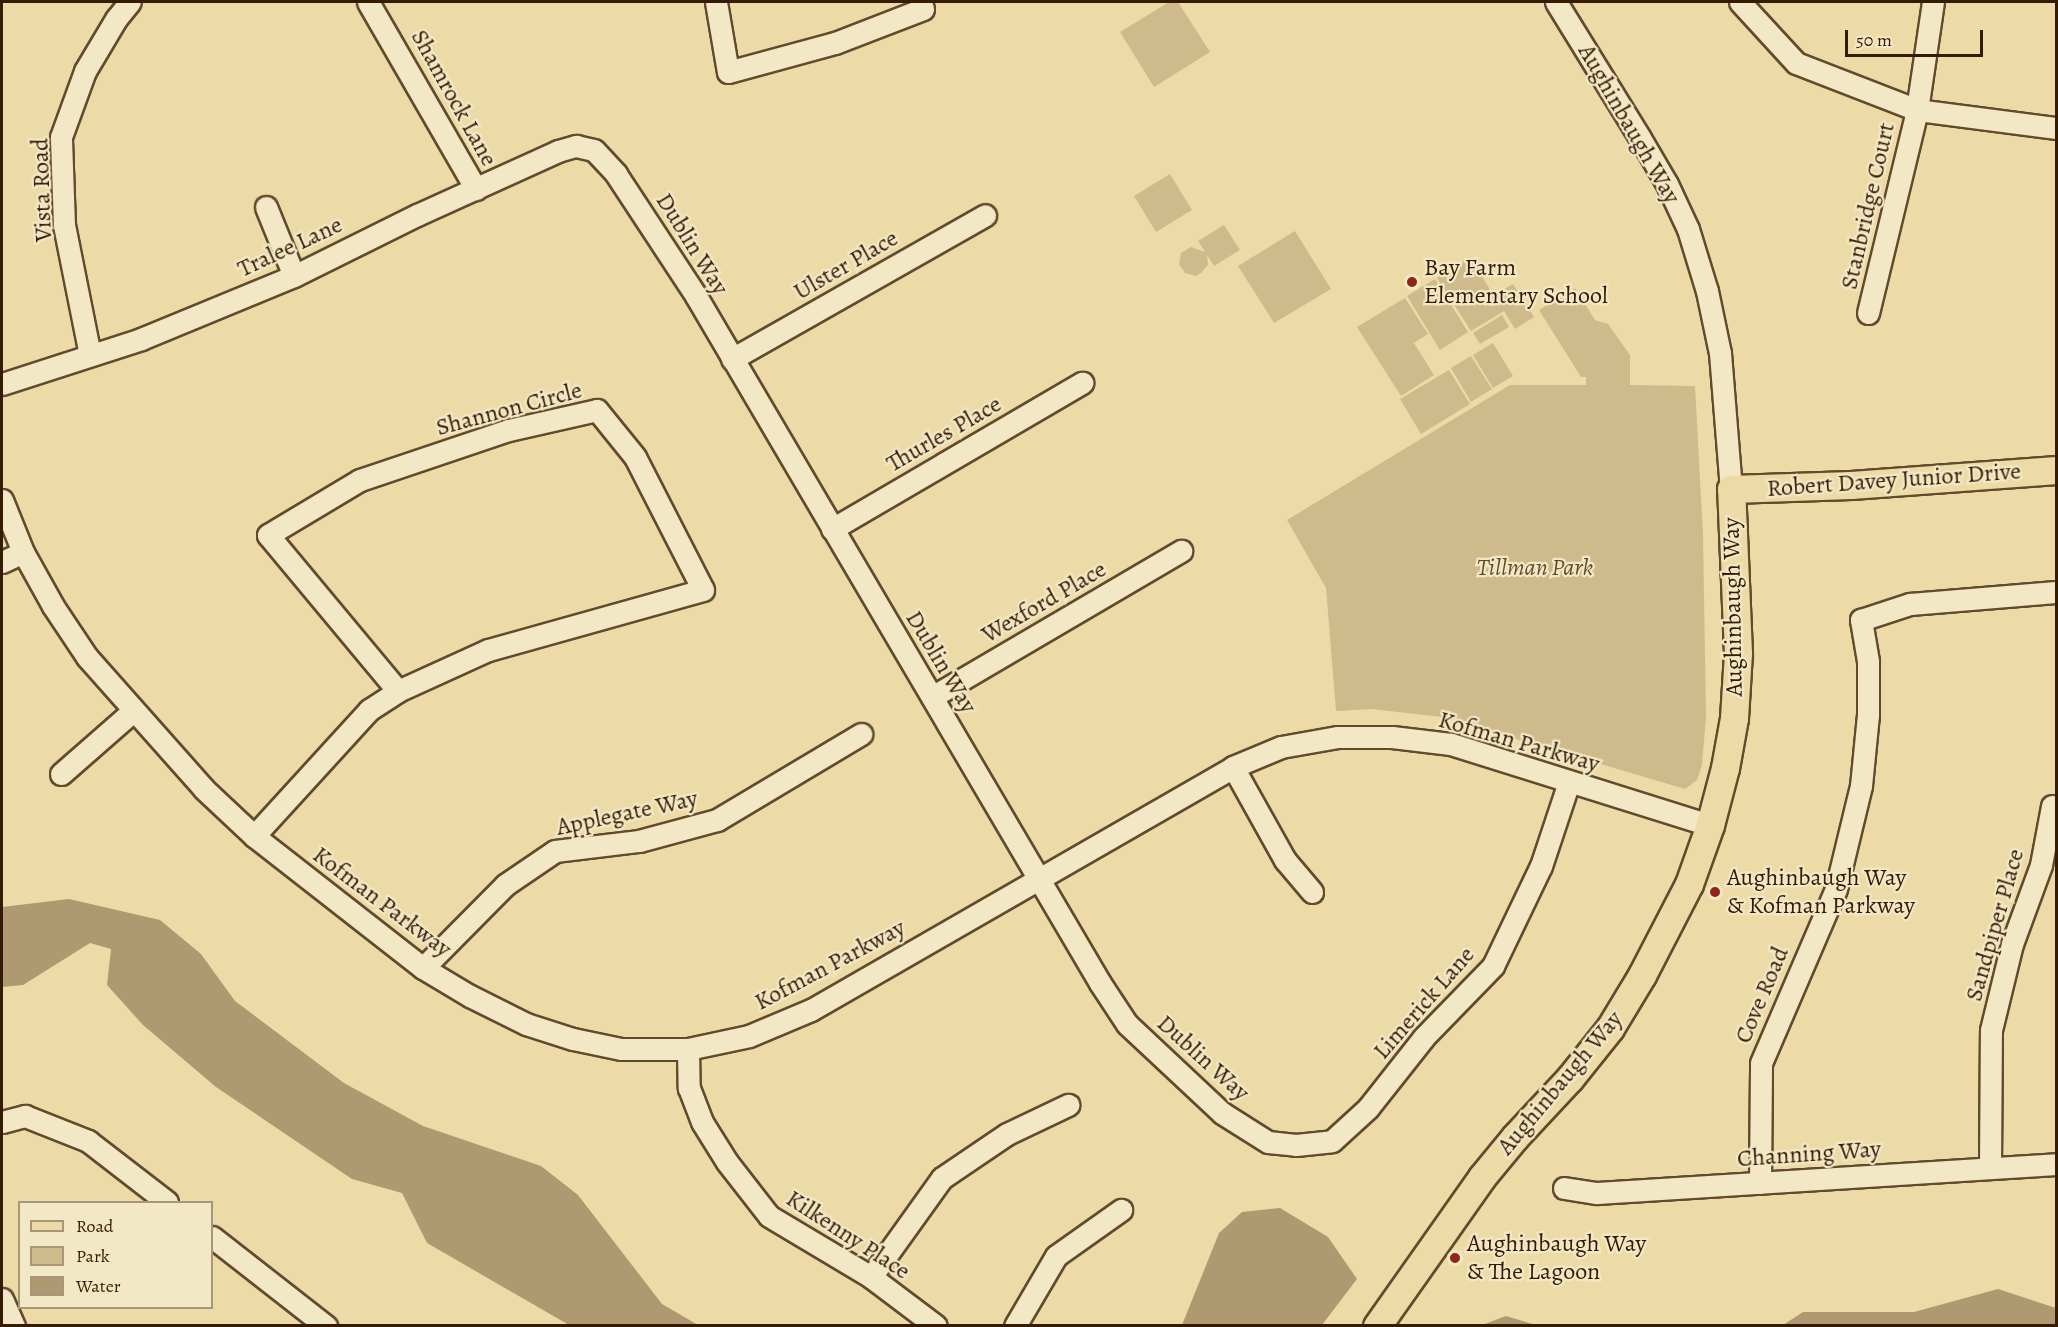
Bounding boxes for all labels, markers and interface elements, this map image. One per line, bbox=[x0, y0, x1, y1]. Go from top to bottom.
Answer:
scale bar bbox=[1848, 18, 1986, 56]
street label: Shamrock Lane bbox=[405, 25, 503, 171]
text: 50 m bbox=[1856, 28, 1892, 52]
street label: Aughinbaugh Way bbox=[1572, 39, 1686, 209]
street label: Stanbridge Court bbox=[1835, 120, 1901, 292]
street label: Vista Road bbox=[26, 138, 58, 242]
street label: Dublin Way bbox=[649, 188, 735, 300]
street label: Tralee Lane bbox=[233, 210, 347, 284]
street label: Ulster Place bbox=[789, 224, 903, 306]
place label: Bay Farm Elementary School bbox=[1424, 254, 1608, 310]
marker: Bay Farm Elementary School bbox=[1405, 275, 1419, 289]
street label: Shannon Circle bbox=[433, 376, 585, 442]
street label: Thurles Place bbox=[881, 390, 1007, 478]
street label: Robert Davey Junior Drive bbox=[1766, 457, 2022, 503]
street label: Aughinbaugh Way bbox=[1717, 517, 1749, 697]
park label: Tillman Park bbox=[1477, 554, 1593, 582]
street label: Wexford Place bbox=[977, 555, 1111, 649]
street label: Dublin Way bbox=[899, 606, 983, 718]
street label: Kofman Parkway bbox=[1435, 705, 1603, 779]
street label: Applegate Way bbox=[554, 784, 700, 842]
street label: Kofman Parkway bbox=[307, 840, 457, 964]
street label: Sandpiper Place bbox=[1960, 846, 2030, 1004]
place label: Aughinbaugh Way & Kofman Parkway bbox=[1727, 864, 1915, 920]
marker: Aughinbaugh Way & Kofman Parkway bbox=[1708, 885, 1722, 899]
street label: Kofman Parkway bbox=[750, 913, 910, 1017]
street label: Limerick Lane bbox=[1367, 941, 1481, 1065]
street label: Cove Road bbox=[1729, 942, 1795, 1048]
street label: Aughinbaugh Way bbox=[1491, 1005, 1629, 1161]
street label: Dublin Way bbox=[1151, 1009, 1255, 1107]
street label: Channing Way bbox=[1736, 1135, 1882, 1173]
street label: Kilkenny Place bbox=[781, 1184, 915, 1286]
legend bbox=[18, 1201, 213, 1309]
text: Road bbox=[76, 1214, 113, 1238]
place label: Aughinbaugh Way & The Lagoon bbox=[1467, 1230, 1646, 1286]
text: Park bbox=[76, 1244, 110, 1268]
marker: Aughinbaugh Way & The Lagoon bbox=[1448, 1251, 1462, 1265]
text: Water bbox=[76, 1274, 121, 1298]

